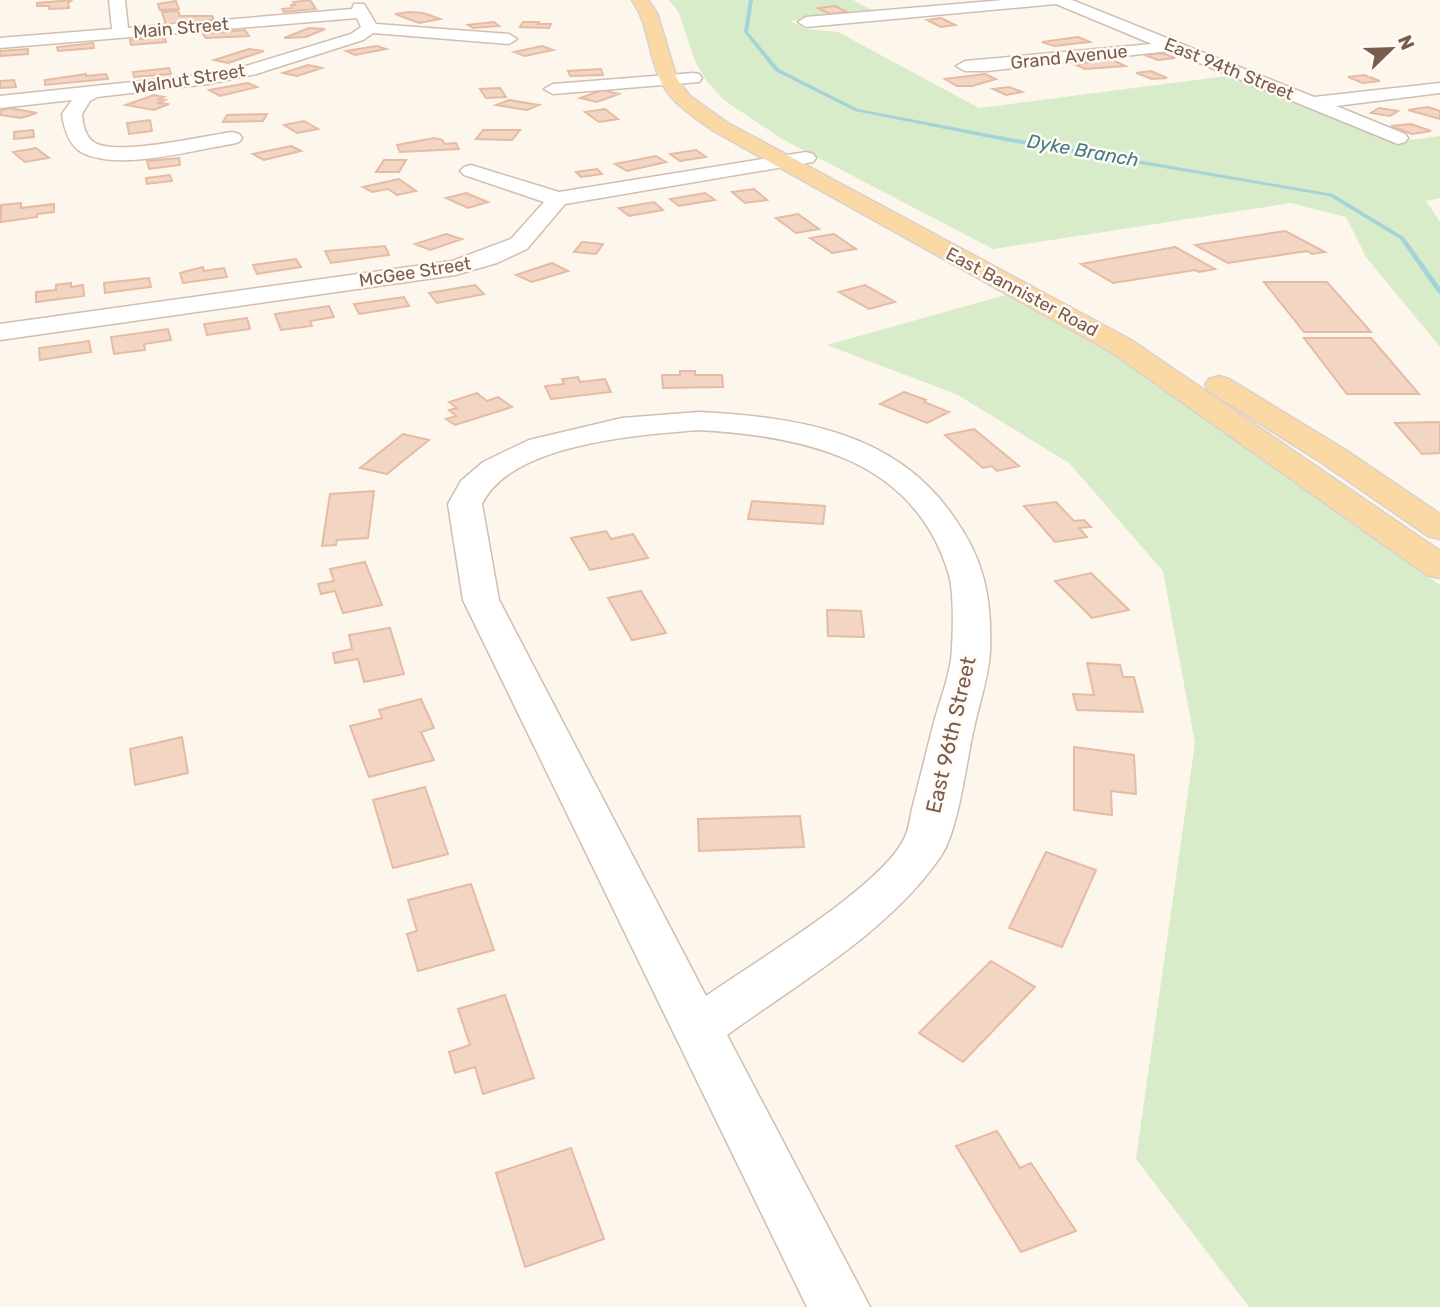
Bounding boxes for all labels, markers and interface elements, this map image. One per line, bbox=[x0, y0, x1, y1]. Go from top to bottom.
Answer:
street label: Main Street bbox=[132, 13, 230, 43]
north arrow bbox=[1356, 14, 1426, 84]
text: N bbox=[1393, 32, 1419, 53]
street label: East 94th Street bbox=[1161, 33, 1297, 105]
street label: Grand Avenue bbox=[1009, 40, 1129, 74]
street label: Walnut Street bbox=[131, 59, 247, 99]
water label: Dyke Branch bbox=[1025, 129, 1141, 172]
street label: East Bannister Road bbox=[942, 243, 1102, 341]
street label: McGee Street bbox=[357, 252, 473, 292]
street label: East 96th Street bbox=[920, 654, 981, 816]

